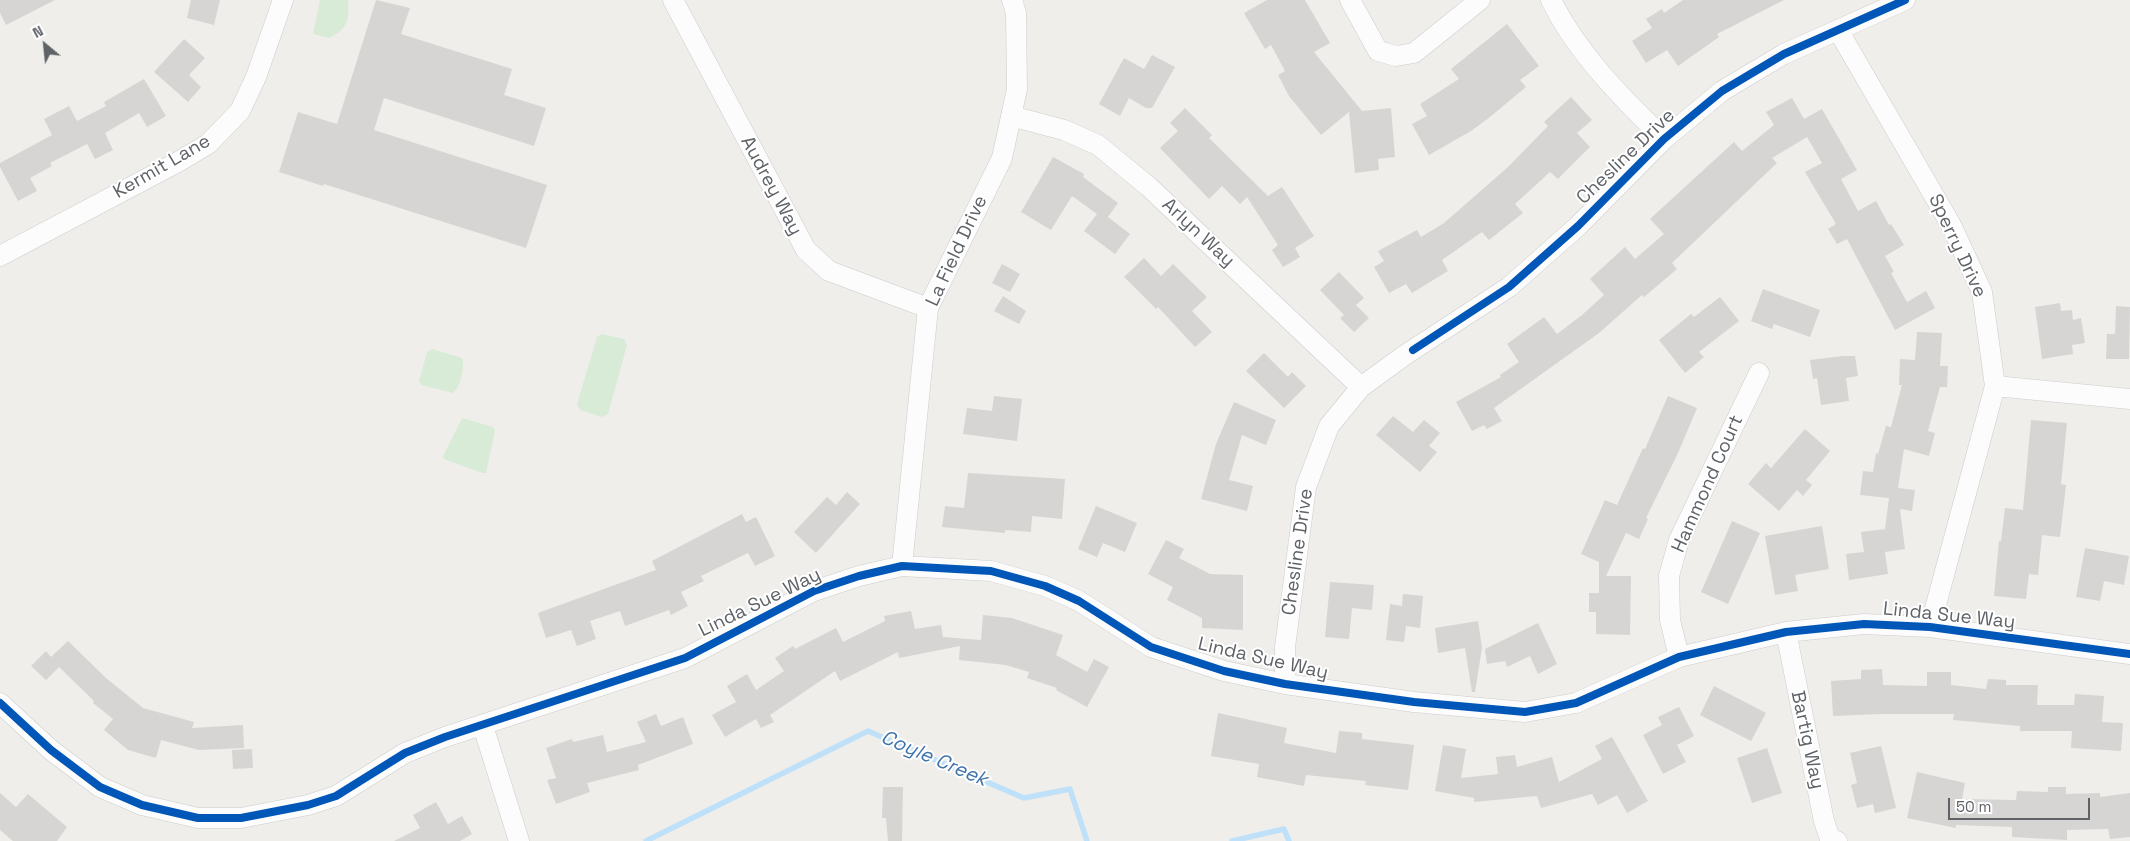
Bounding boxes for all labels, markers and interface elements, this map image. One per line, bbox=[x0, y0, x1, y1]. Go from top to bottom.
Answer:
north arrow bbox=[20, 20, 70, 70]
text: N bbox=[30, 22, 46, 42]
street label: Chesline Drive bbox=[1572, 104, 1680, 210]
street label: Kermit Lane bbox=[109, 130, 215, 204]
street label: Audrey Way bbox=[735, 132, 807, 240]
street label: Sperry Drive bbox=[1923, 191, 1991, 301]
street label: La Field Drive bbox=[921, 192, 993, 310]
street label: Arlyn Way bbox=[1157, 194, 1239, 272]
street label: Hammond Court bbox=[1667, 412, 1749, 556]
street label: Chesline Drive bbox=[1278, 487, 1318, 617]
street label: Linda Sue Way bbox=[695, 564, 825, 642]
street label: Linda Sue Way bbox=[1882, 598, 2016, 634]
street label: Linda Sue Way bbox=[1196, 633, 1330, 685]
street label: Bartig Way bbox=[1785, 689, 1829, 791]
water label: Coyle Creek bbox=[877, 726, 991, 792]
scale bar bbox=[1950, 788, 2092, 820]
text: 50 m bbox=[1956, 797, 1991, 816]

